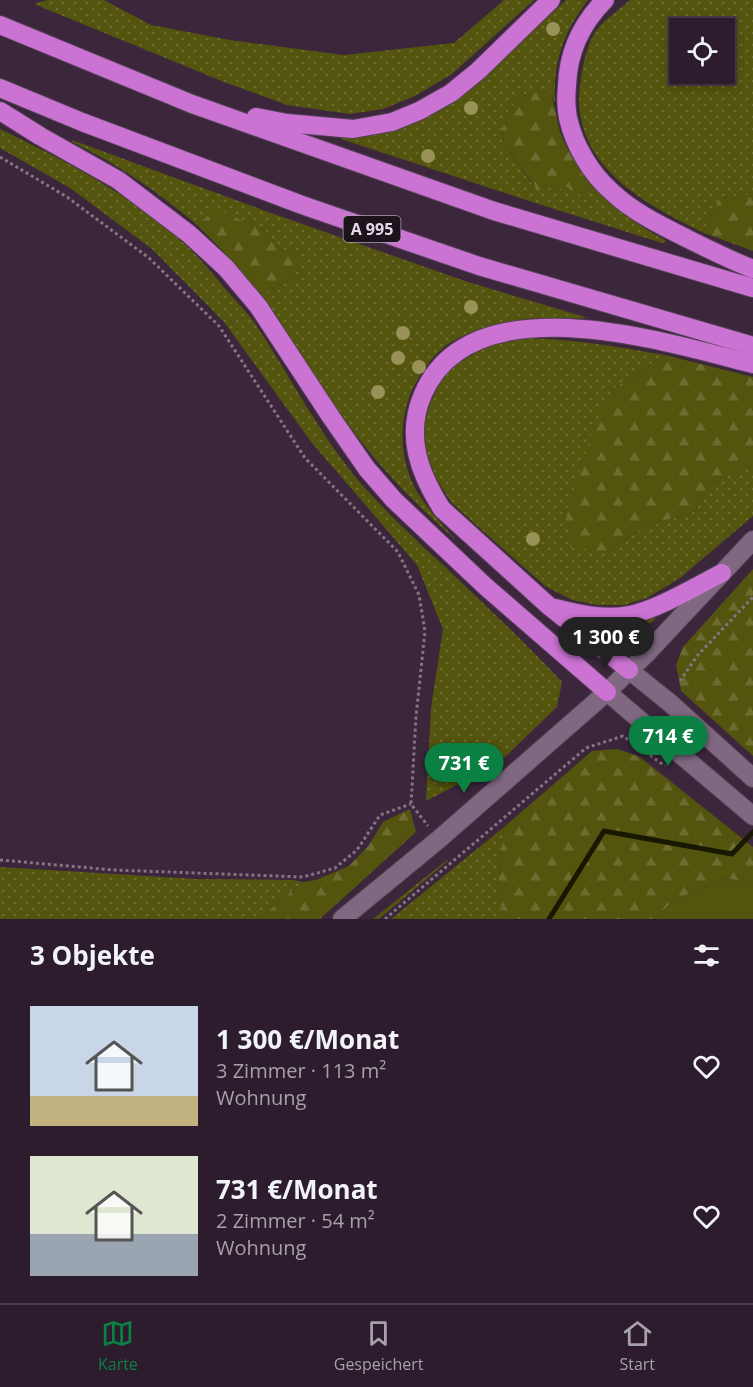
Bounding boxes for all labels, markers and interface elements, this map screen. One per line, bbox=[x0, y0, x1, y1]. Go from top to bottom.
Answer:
map controls bbox=[669, 18, 735, 84]
button: locate bbox=[669, 18, 735, 84]
road number: A 995 bbox=[344, 216, 400, 242]
pin: 1 300 € bbox=[551, 617, 661, 668]
text: 1 300 € bbox=[572, 623, 640, 650]
pin: 714 € bbox=[626, 716, 710, 767]
text: 714 € bbox=[643, 722, 693, 749]
pin: 731 € bbox=[422, 743, 506, 794]
text: 731 € bbox=[439, 749, 489, 776]
text: 3 Objekte bbox=[30, 937, 155, 973]
icon: filters bbox=[690, 939, 723, 972]
text: 1 300 €/Monat bbox=[216, 1021, 399, 1057]
icon: home bbox=[78, 1030, 150, 1102]
icon: heart bbox=[690, 1050, 723, 1083]
text: 3 Zimmer · 113 m² bbox=[216, 1057, 386, 1084]
text: Wohnung bbox=[216, 1084, 306, 1111]
text: 731 €/Monat bbox=[216, 1171, 378, 1207]
icon: home bbox=[78, 1180, 150, 1252]
icon: heart bbox=[690, 1200, 723, 1233]
text: 2 Zimmer · 54 m² bbox=[216, 1207, 375, 1234]
text: Wohnung bbox=[216, 1234, 306, 1261]
tab: Karte bbox=[98, 1317, 138, 1375]
tab: Gespeichert bbox=[334, 1317, 424, 1375]
tab: Start bbox=[619, 1317, 655, 1375]

